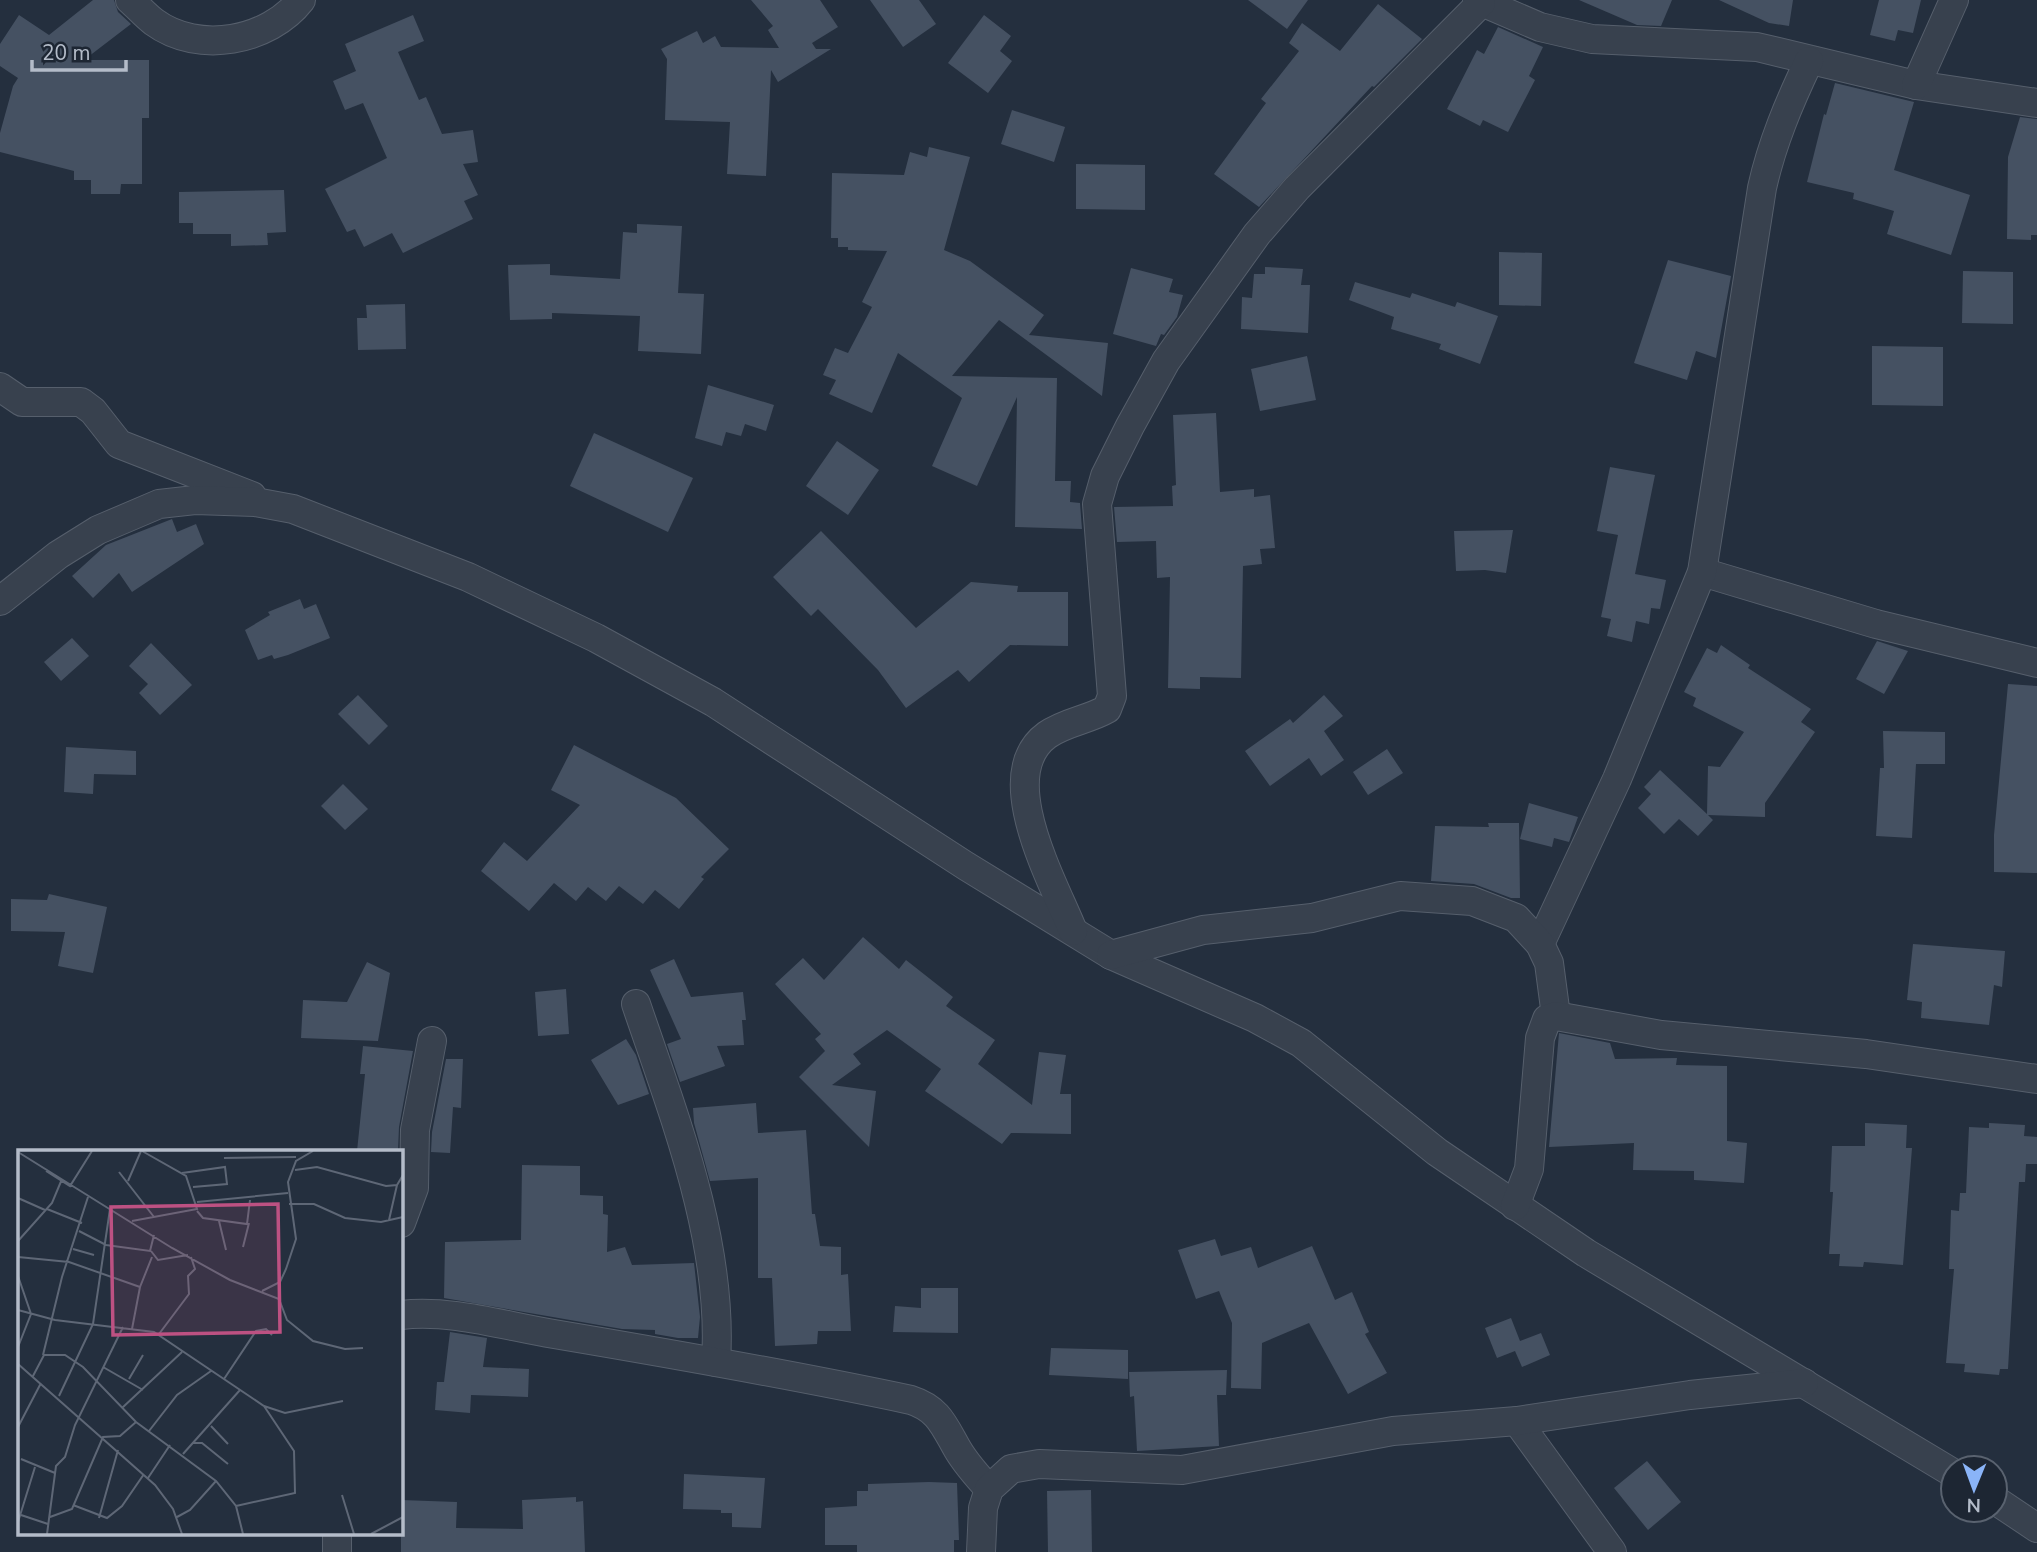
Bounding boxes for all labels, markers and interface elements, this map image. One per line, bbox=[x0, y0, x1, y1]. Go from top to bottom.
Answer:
scale bar bbox=[32, 28, 126, 72]
text: 20 m bbox=[42, 39, 91, 67]
inset map bbox=[18, 1150, 402, 1534]
north arrow bbox=[1939, 1454, 2009, 1524]
text: N bbox=[1966, 1492, 1981, 1518]

